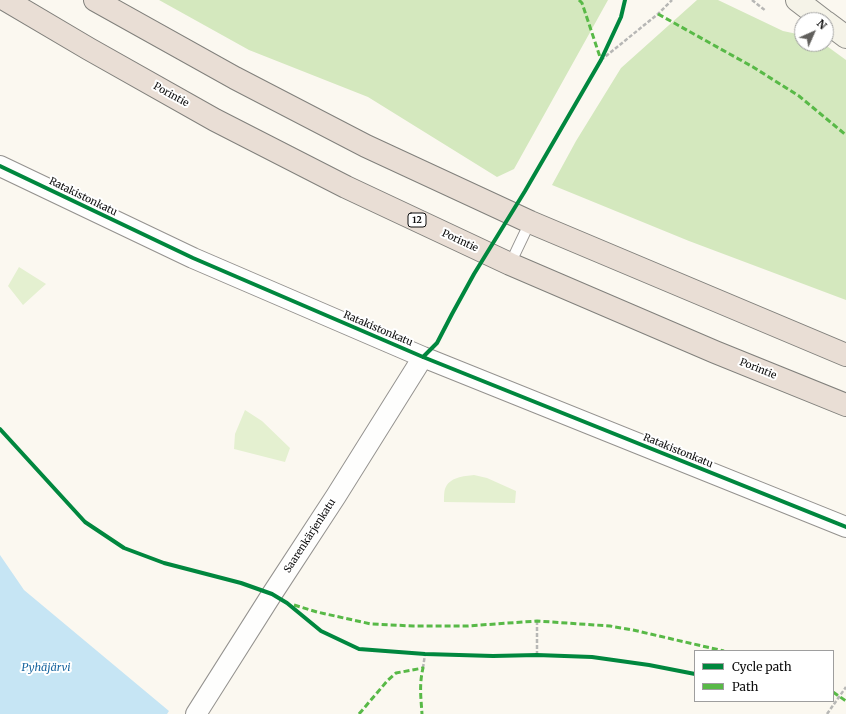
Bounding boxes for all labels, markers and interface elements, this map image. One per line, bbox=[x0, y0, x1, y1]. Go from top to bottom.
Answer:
north arrow bbox=[794, 12, 834, 52]
text: N bbox=[814, 16, 830, 32]
street label: Porintie bbox=[151, 80, 191, 110]
street label: Ratakistonkatu bbox=[47, 175, 119, 219]
road number: 12 bbox=[408, 213, 426, 227]
street label: Porintie bbox=[440, 227, 480, 255]
street label: Ratakistonkatu bbox=[342, 309, 414, 349]
street label: Porintie bbox=[738, 356, 778, 382]
street label: Ratakistonkatu bbox=[641, 432, 715, 470]
street label: Saarenkärjenkatu bbox=[282, 497, 338, 575]
legend bbox=[694, 650, 834, 702]
text: Cycle path bbox=[732, 659, 792, 674]
water label: Pyhäjärvi bbox=[21, 661, 71, 675]
text: Path bbox=[732, 679, 758, 694]

